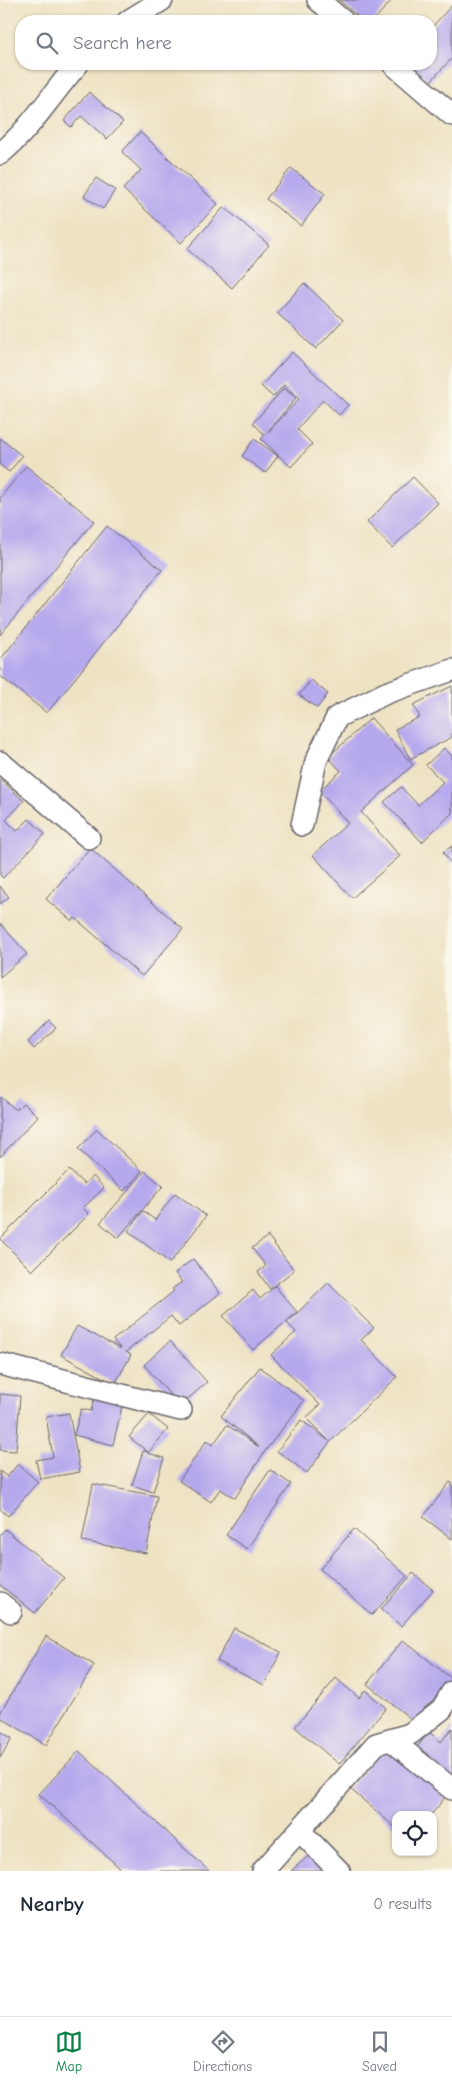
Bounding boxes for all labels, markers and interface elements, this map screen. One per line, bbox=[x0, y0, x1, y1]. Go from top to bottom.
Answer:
search box bbox=[15, 15, 437, 70]
icon: search bbox=[33, 29, 61, 57]
text: Search here bbox=[73, 32, 172, 54]
map controls bbox=[392, 1811, 437, 1856]
button: locate bbox=[392, 1811, 437, 1856]
text: Nearby bbox=[20, 1892, 84, 1916]
text: 0 results bbox=[373, 1895, 432, 1913]
tab: Map bbox=[55, 2028, 83, 2075]
tab: Directions bbox=[193, 2028, 252, 2075]
tab: Saved bbox=[362, 2028, 397, 2075]

